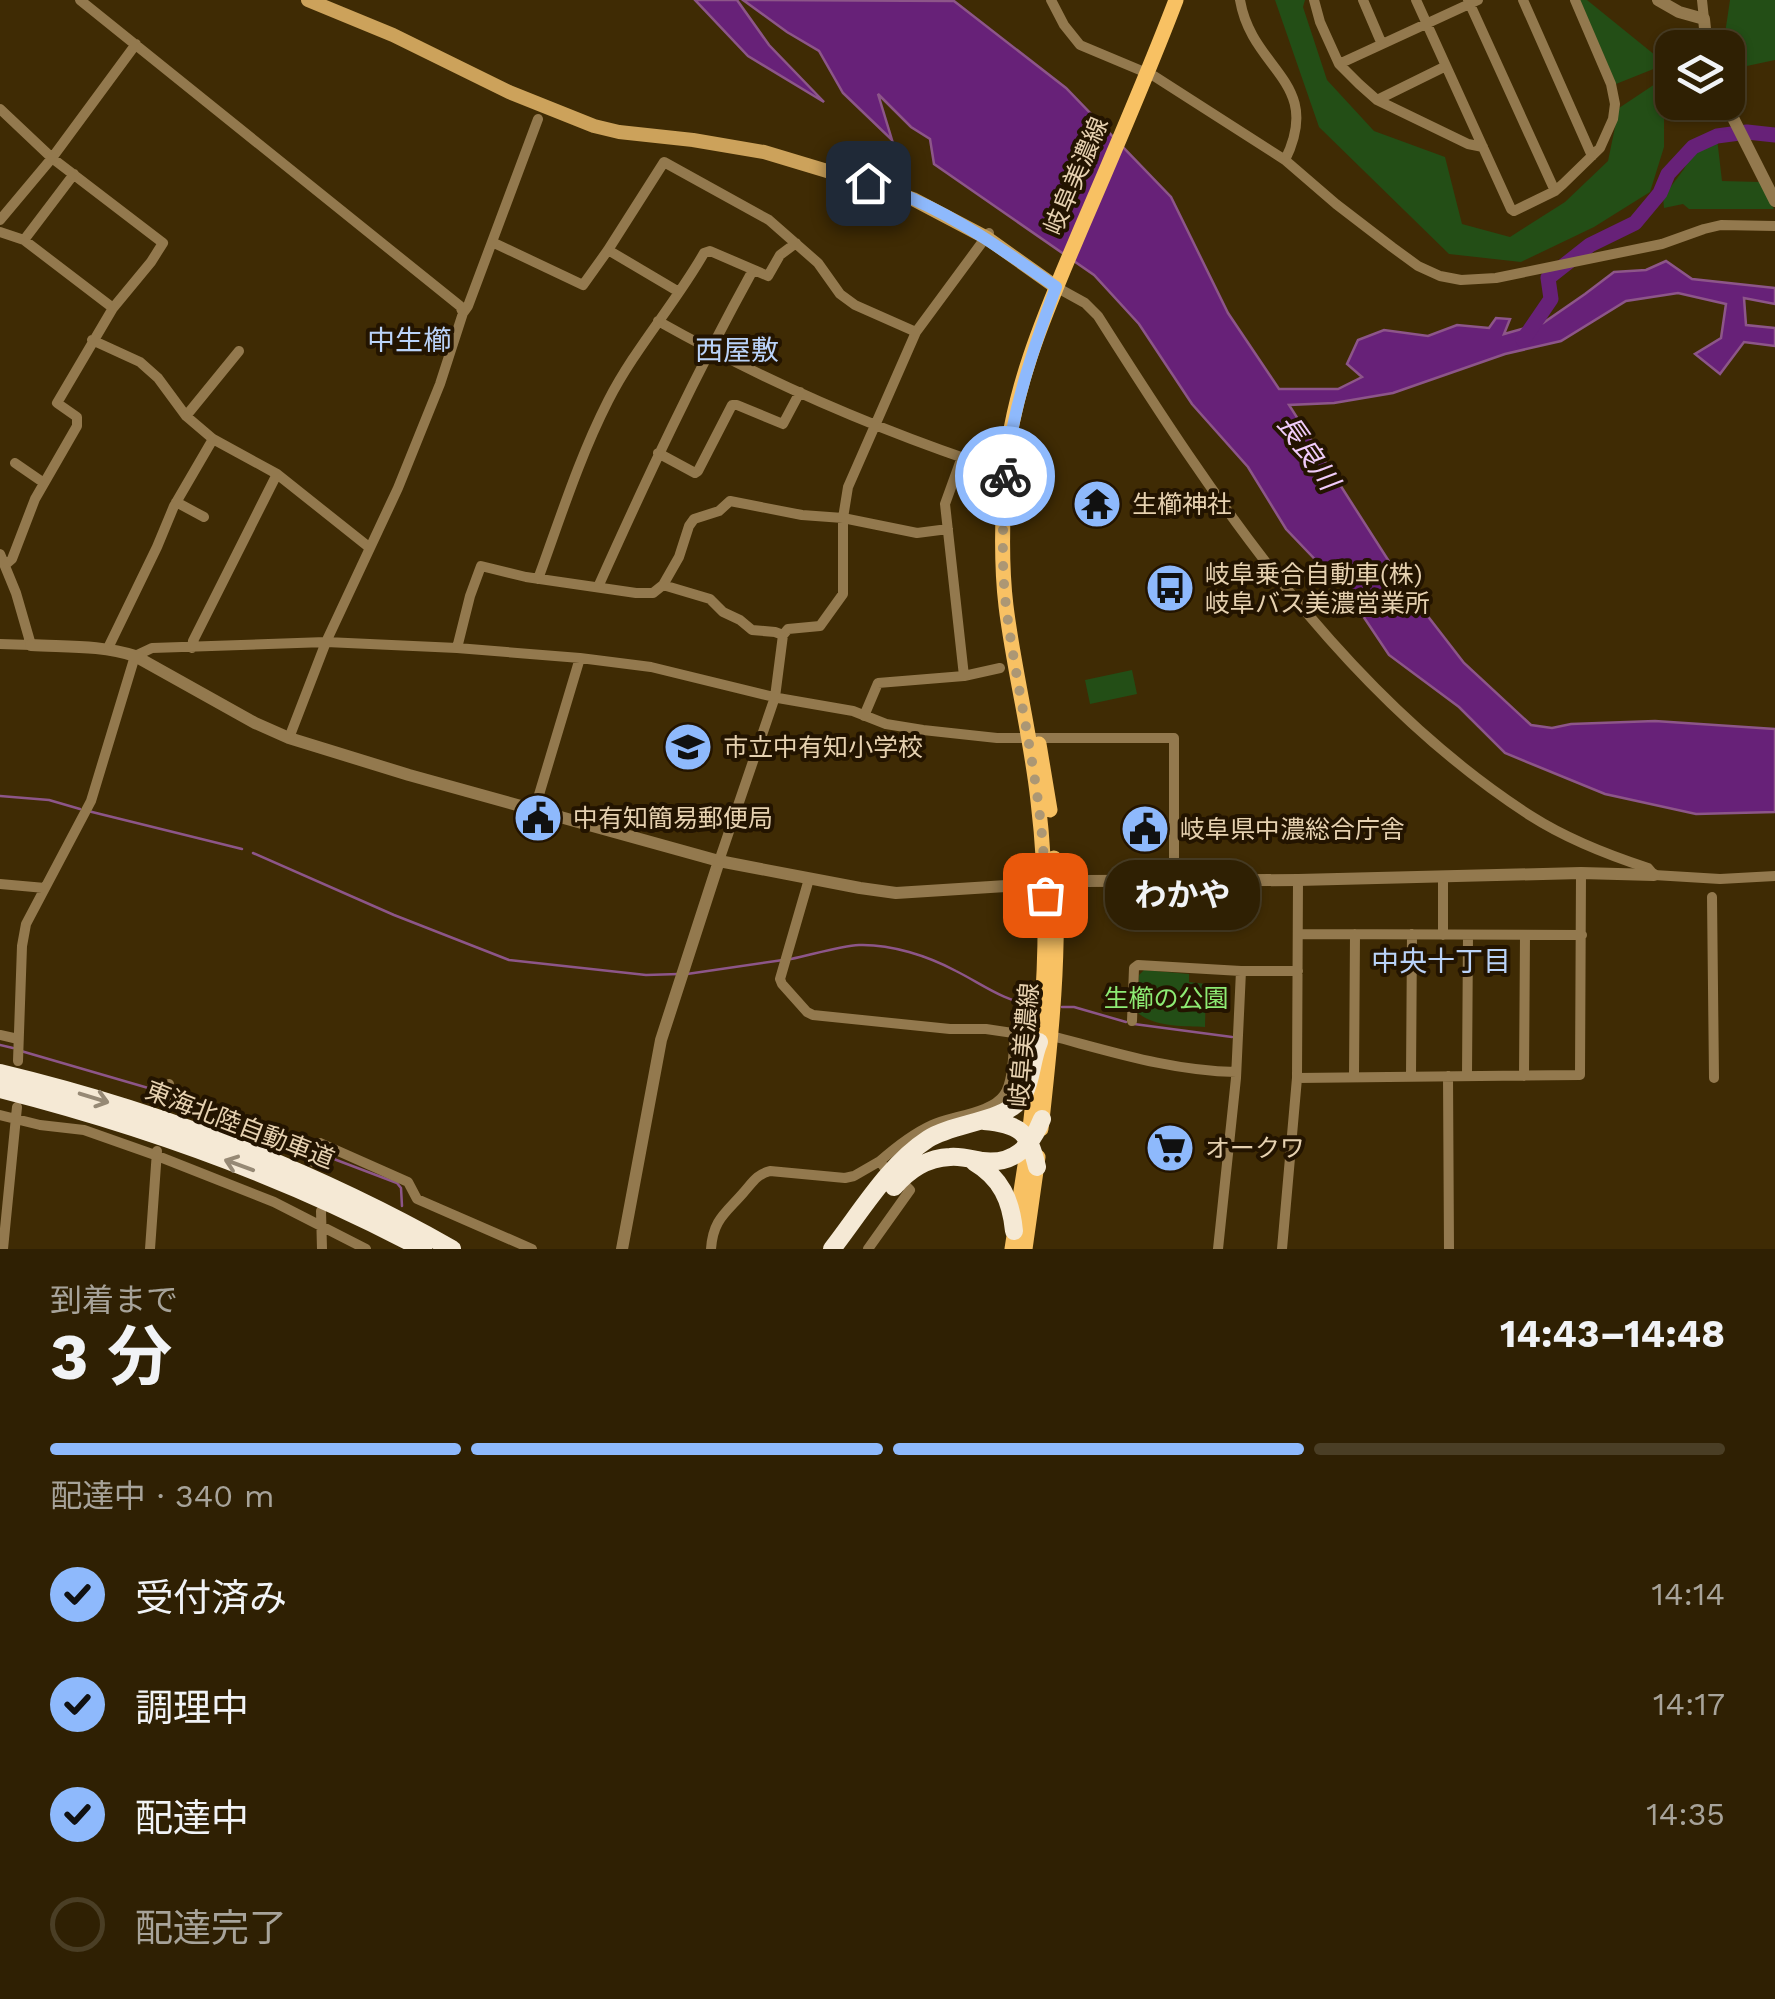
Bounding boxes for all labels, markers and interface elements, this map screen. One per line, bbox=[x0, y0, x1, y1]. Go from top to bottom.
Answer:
map controls bbox=[1655, 30, 1745, 120]
button: layers bbox=[1655, 30, 1745, 120]
street label: 岐阜美濃線 bbox=[1038, 113, 1114, 239]
pin bbox=[826, 141, 911, 226]
icon: home bbox=[841, 156, 896, 211]
district label: 中生櫛 bbox=[367, 324, 451, 357]
district label: 西屋敷 bbox=[695, 334, 779, 367]
water label: 長良川 bbox=[1270, 408, 1347, 498]
courier bbox=[955, 426, 1055, 526]
icon: bike bbox=[978, 449, 1033, 504]
temple icon: 生櫛神社 bbox=[1071, 478, 1123, 530]
place label: 生櫛神社 bbox=[1132, 490, 1232, 519]
place label: 岐阜乗合自動車(株) 岐阜バス美濃営業所 bbox=[1205, 560, 1430, 618]
bus stop icon: 岐阜乗合自動車(株) 岐阜バス美濃営業所 bbox=[1144, 562, 1196, 614]
school or university icon: 市立中有知小学校 bbox=[662, 721, 714, 773]
place label: 市立中有知小学校 bbox=[723, 733, 923, 762]
public building icon: 中有知簡易郵便局 bbox=[512, 792, 564, 844]
public building icon: 岐阜県中濃総合庁舎 bbox=[1119, 803, 1171, 855]
place label: 中有知簡易郵便局 bbox=[573, 804, 773, 833]
place label: 岐阜県中濃総合庁舎 bbox=[1180, 815, 1405, 844]
pin bbox=[1003, 853, 1088, 938]
callout: わかや bbox=[1105, 860, 1260, 930]
icon: bag bbox=[1018, 868, 1073, 923]
text: わかや bbox=[1134, 876, 1231, 914]
district label: 中央十丁目 bbox=[1371, 945, 1511, 978]
street label: 岐阜美濃線 bbox=[1004, 981, 1044, 1109]
park label: 生櫛の公園 bbox=[1103, 984, 1229, 1013]
street label: 東海北陸自動車道 bbox=[141, 1076, 339, 1174]
one-way arrow bbox=[78, 1090, 110, 1108]
supermarket icon: オークワ bbox=[1144, 1122, 1196, 1174]
place label: オークワ bbox=[1205, 1134, 1305, 1163]
one-way arrow bbox=[224, 1155, 255, 1173]
text: 到着まで bbox=[50, 1281, 178, 1319]
text: 14:43–14:48 bbox=[1500, 1312, 1725, 1356]
text: 3 分 bbox=[50, 1319, 172, 1395]
text: 配達中 · 340 m bbox=[50, 1477, 275, 1515]
icon: check bbox=[50, 1567, 105, 1622]
text: 14:14 bbox=[1651, 1575, 1725, 1613]
text: 受付済み bbox=[135, 1576, 287, 1620]
icon: check bbox=[50, 1677, 105, 1732]
text: 14:17 bbox=[1653, 1685, 1725, 1723]
text: 調理中 bbox=[135, 1686, 249, 1730]
icon: check bbox=[50, 1787, 105, 1842]
text: 14:35 bbox=[1646, 1795, 1725, 1833]
text: 配達中 bbox=[135, 1796, 249, 1840]
text: 配達完了 bbox=[135, 1906, 287, 1950]

